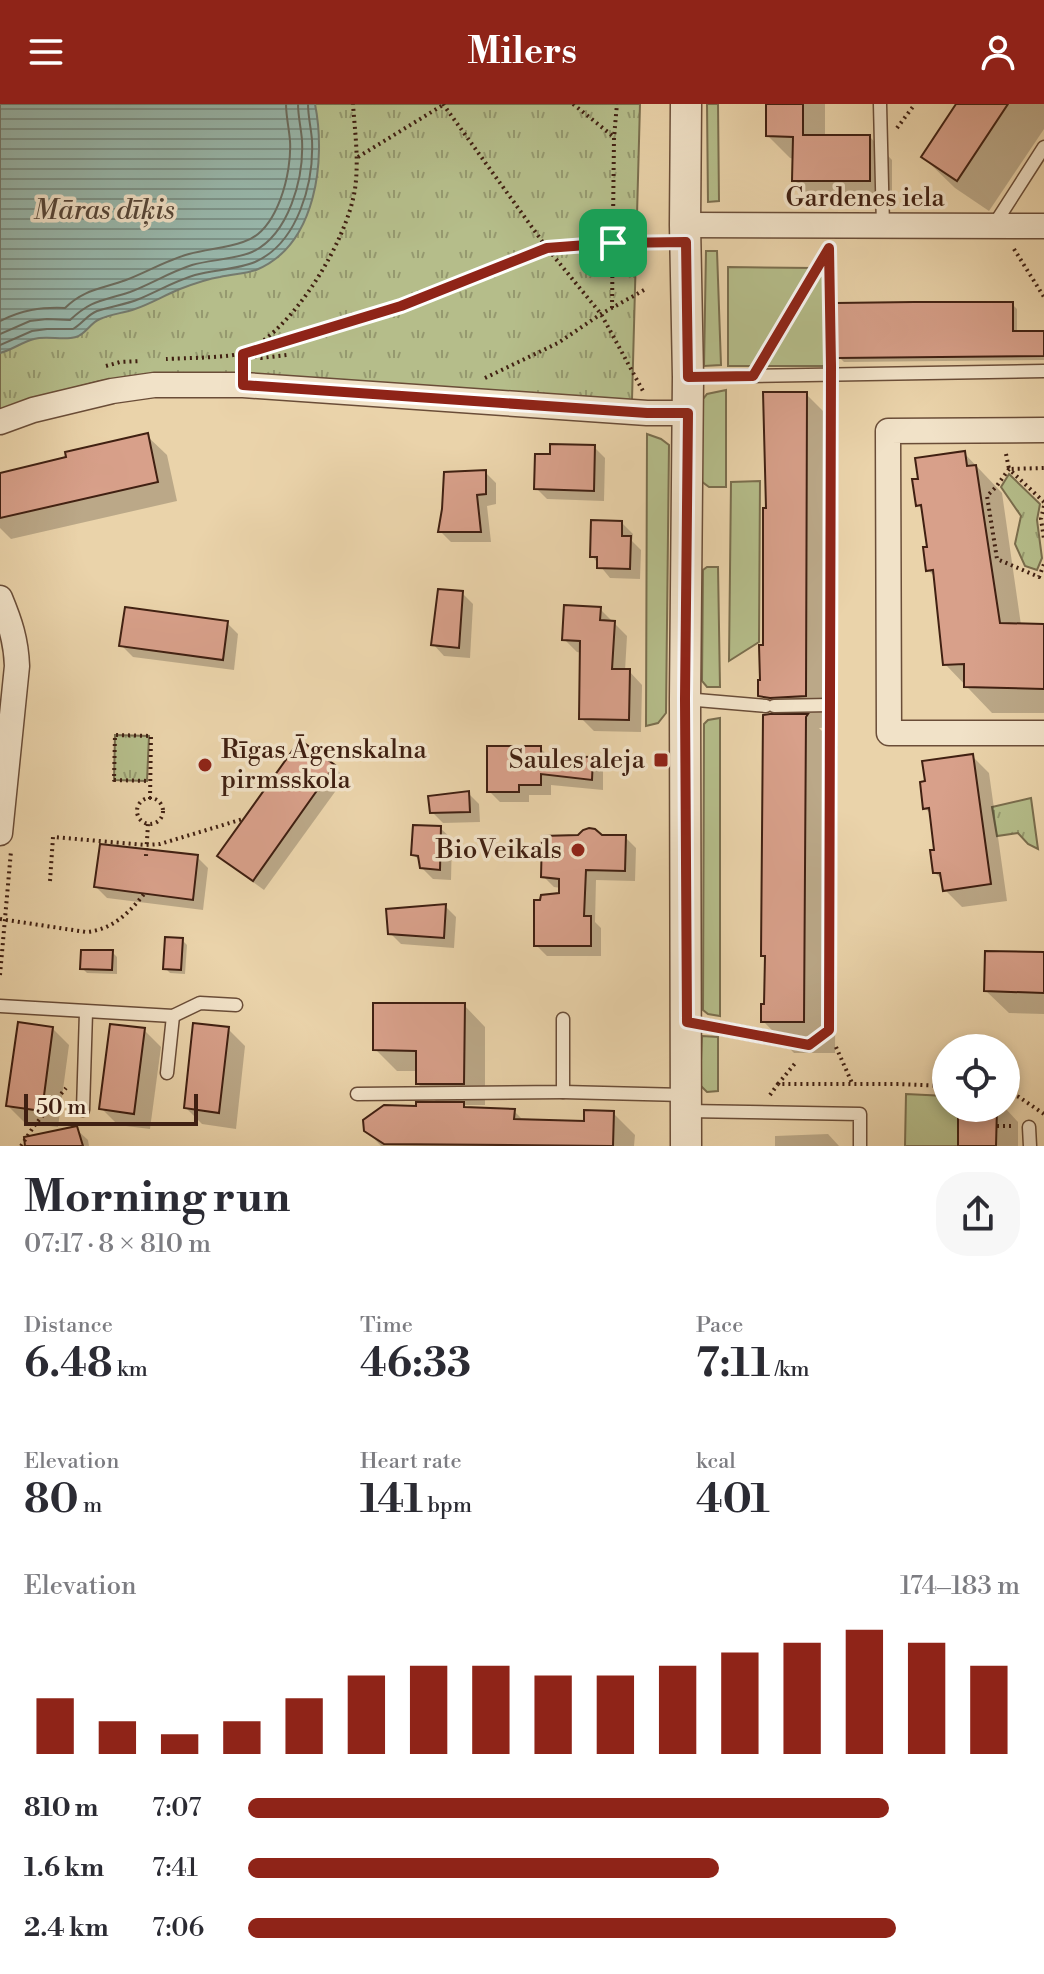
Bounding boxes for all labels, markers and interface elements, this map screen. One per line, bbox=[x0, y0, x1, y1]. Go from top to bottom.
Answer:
icon: menu bbox=[24, 30, 68, 74]
text: Milers bbox=[467, 30, 577, 75]
icon: person bbox=[976, 30, 1020, 74]
street label: Gardenes iela bbox=[785, 182, 945, 214]
water label: Māras dīķis bbox=[33, 193, 175, 228]
pin bbox=[579, 209, 647, 277]
icon: arrive bbox=[591, 221, 635, 265]
place label: Rīgas Āgenskalna pirmsskola bbox=[221, 734, 427, 796]
place label: Saules aleja bbox=[509, 744, 646, 776]
marker: Saules aleja bbox=[652, 751, 670, 769]
marker: Rīgas Āgenskalna pirmsskola bbox=[196, 756, 214, 774]
place label: BioVeikals bbox=[435, 834, 562, 866]
marker: BioVeikals bbox=[569, 841, 587, 859]
map controls bbox=[932, 1034, 1020, 1122]
button: locate bbox=[932, 1034, 1020, 1122]
scale bar bbox=[24, 1090, 198, 1126]
text: 50 m bbox=[36, 1094, 87, 1121]
text: Morning run bbox=[24, 1170, 290, 1225]
button: share bbox=[936, 1172, 1020, 1256]
text: 07:17 · 8 × 810 m bbox=[24, 1228, 211, 1260]
text: Distance bbox=[24, 1312, 113, 1339]
text: Time bbox=[360, 1312, 413, 1339]
text: Pace bbox=[696, 1312, 743, 1339]
text: 6.48 bbox=[24, 1339, 112, 1389]
text: 46:33 bbox=[360, 1339, 471, 1389]
text: 7:11 bbox=[696, 1339, 770, 1389]
text: km bbox=[112, 1356, 148, 1383]
text: /km bbox=[770, 1356, 810, 1383]
text: Elevation bbox=[24, 1448, 119, 1475]
text: Heart rate bbox=[360, 1448, 462, 1475]
text: kcal bbox=[696, 1448, 736, 1475]
text: 80 bbox=[24, 1475, 79, 1525]
text: 141 bbox=[360, 1475, 423, 1525]
text: 401 bbox=[696, 1475, 770, 1525]
text: m bbox=[79, 1492, 102, 1519]
text: bpm bbox=[423, 1492, 472, 1519]
text: Elevation bbox=[24, 1570, 137, 1602]
text: 174–183 m bbox=[900, 1570, 1020, 1602]
text: 810 m bbox=[24, 1792, 99, 1824]
text: 7:07 bbox=[152, 1792, 201, 1824]
text: 1.6 km bbox=[24, 1852, 104, 1884]
text: 7:41 bbox=[152, 1852, 198, 1884]
text: 2.4 km bbox=[24, 1912, 109, 1944]
text: 7:06 bbox=[152, 1912, 204, 1944]

